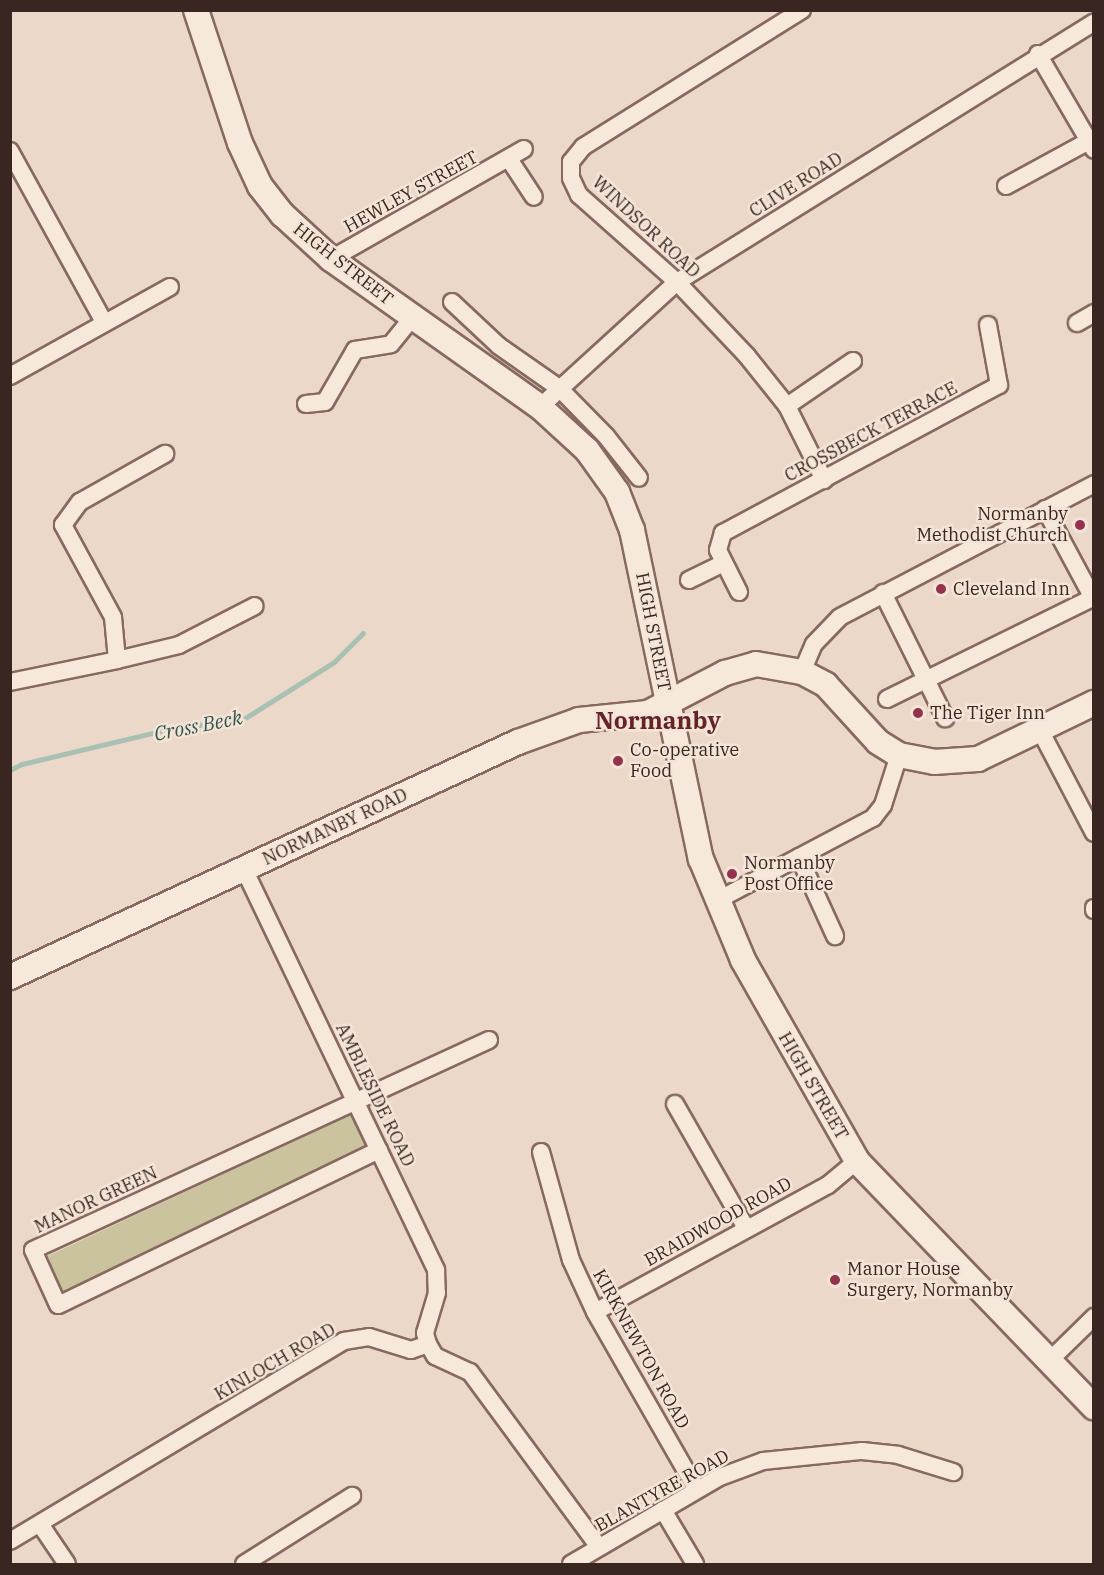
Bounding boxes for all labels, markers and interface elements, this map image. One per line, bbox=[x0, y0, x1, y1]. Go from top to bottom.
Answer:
street label: HEWLEY STREET bbox=[340, 146, 482, 238]
street label: CLIVE ROAD bbox=[745, 148, 847, 222]
street label: WINDSOR ROAD bbox=[588, 172, 704, 282]
street label: HIGH STREET bbox=[289, 218, 397, 310]
street label: CROSSBECK TERRACE bbox=[781, 377, 961, 487]
place label: Normanby Methodist Church bbox=[916, 504, 1068, 546]
marker: Normanby Methodist Church bbox=[1073, 518, 1087, 532]
street label: HIGH STREET bbox=[631, 571, 675, 693]
place label: Cleveland Inn bbox=[953, 578, 1070, 600]
marker: Cleveland Inn bbox=[934, 582, 948, 596]
place label: The Tiger Inn bbox=[930, 702, 1045, 724]
water label: Cross Beck bbox=[152, 705, 244, 745]
marker: The Tiger Inn bbox=[911, 706, 925, 720]
district label: Normanby bbox=[595, 707, 721, 735]
place label: Co-operative Food bbox=[630, 740, 739, 783]
marker: Co-operative Food bbox=[611, 754, 625, 768]
street label: NORMANBY ROAD bbox=[259, 784, 411, 870]
place label: Normanby Post Office bbox=[744, 853, 835, 896]
marker: Normanby Post Office bbox=[725, 867, 739, 881]
street label: AMBLESIDE ROAD bbox=[331, 1020, 419, 1170]
street label: HIGH STREET bbox=[773, 1028, 853, 1144]
street label: MANOR GREEN bbox=[31, 1162, 161, 1238]
street label: BRAIDWOOD ROAD bbox=[641, 1173, 795, 1271]
place label: Manor House Surgery, Normanby bbox=[847, 1259, 1013, 1302]
street label: KIRKNEWTON ROAD bbox=[588, 1265, 694, 1433]
marker: Manor House Surgery, Normanby bbox=[828, 1273, 842, 1287]
street label: KINLOCH ROAD bbox=[211, 1319, 339, 1405]
street label: BLANTYRE ROAD bbox=[591, 1445, 733, 1537]

